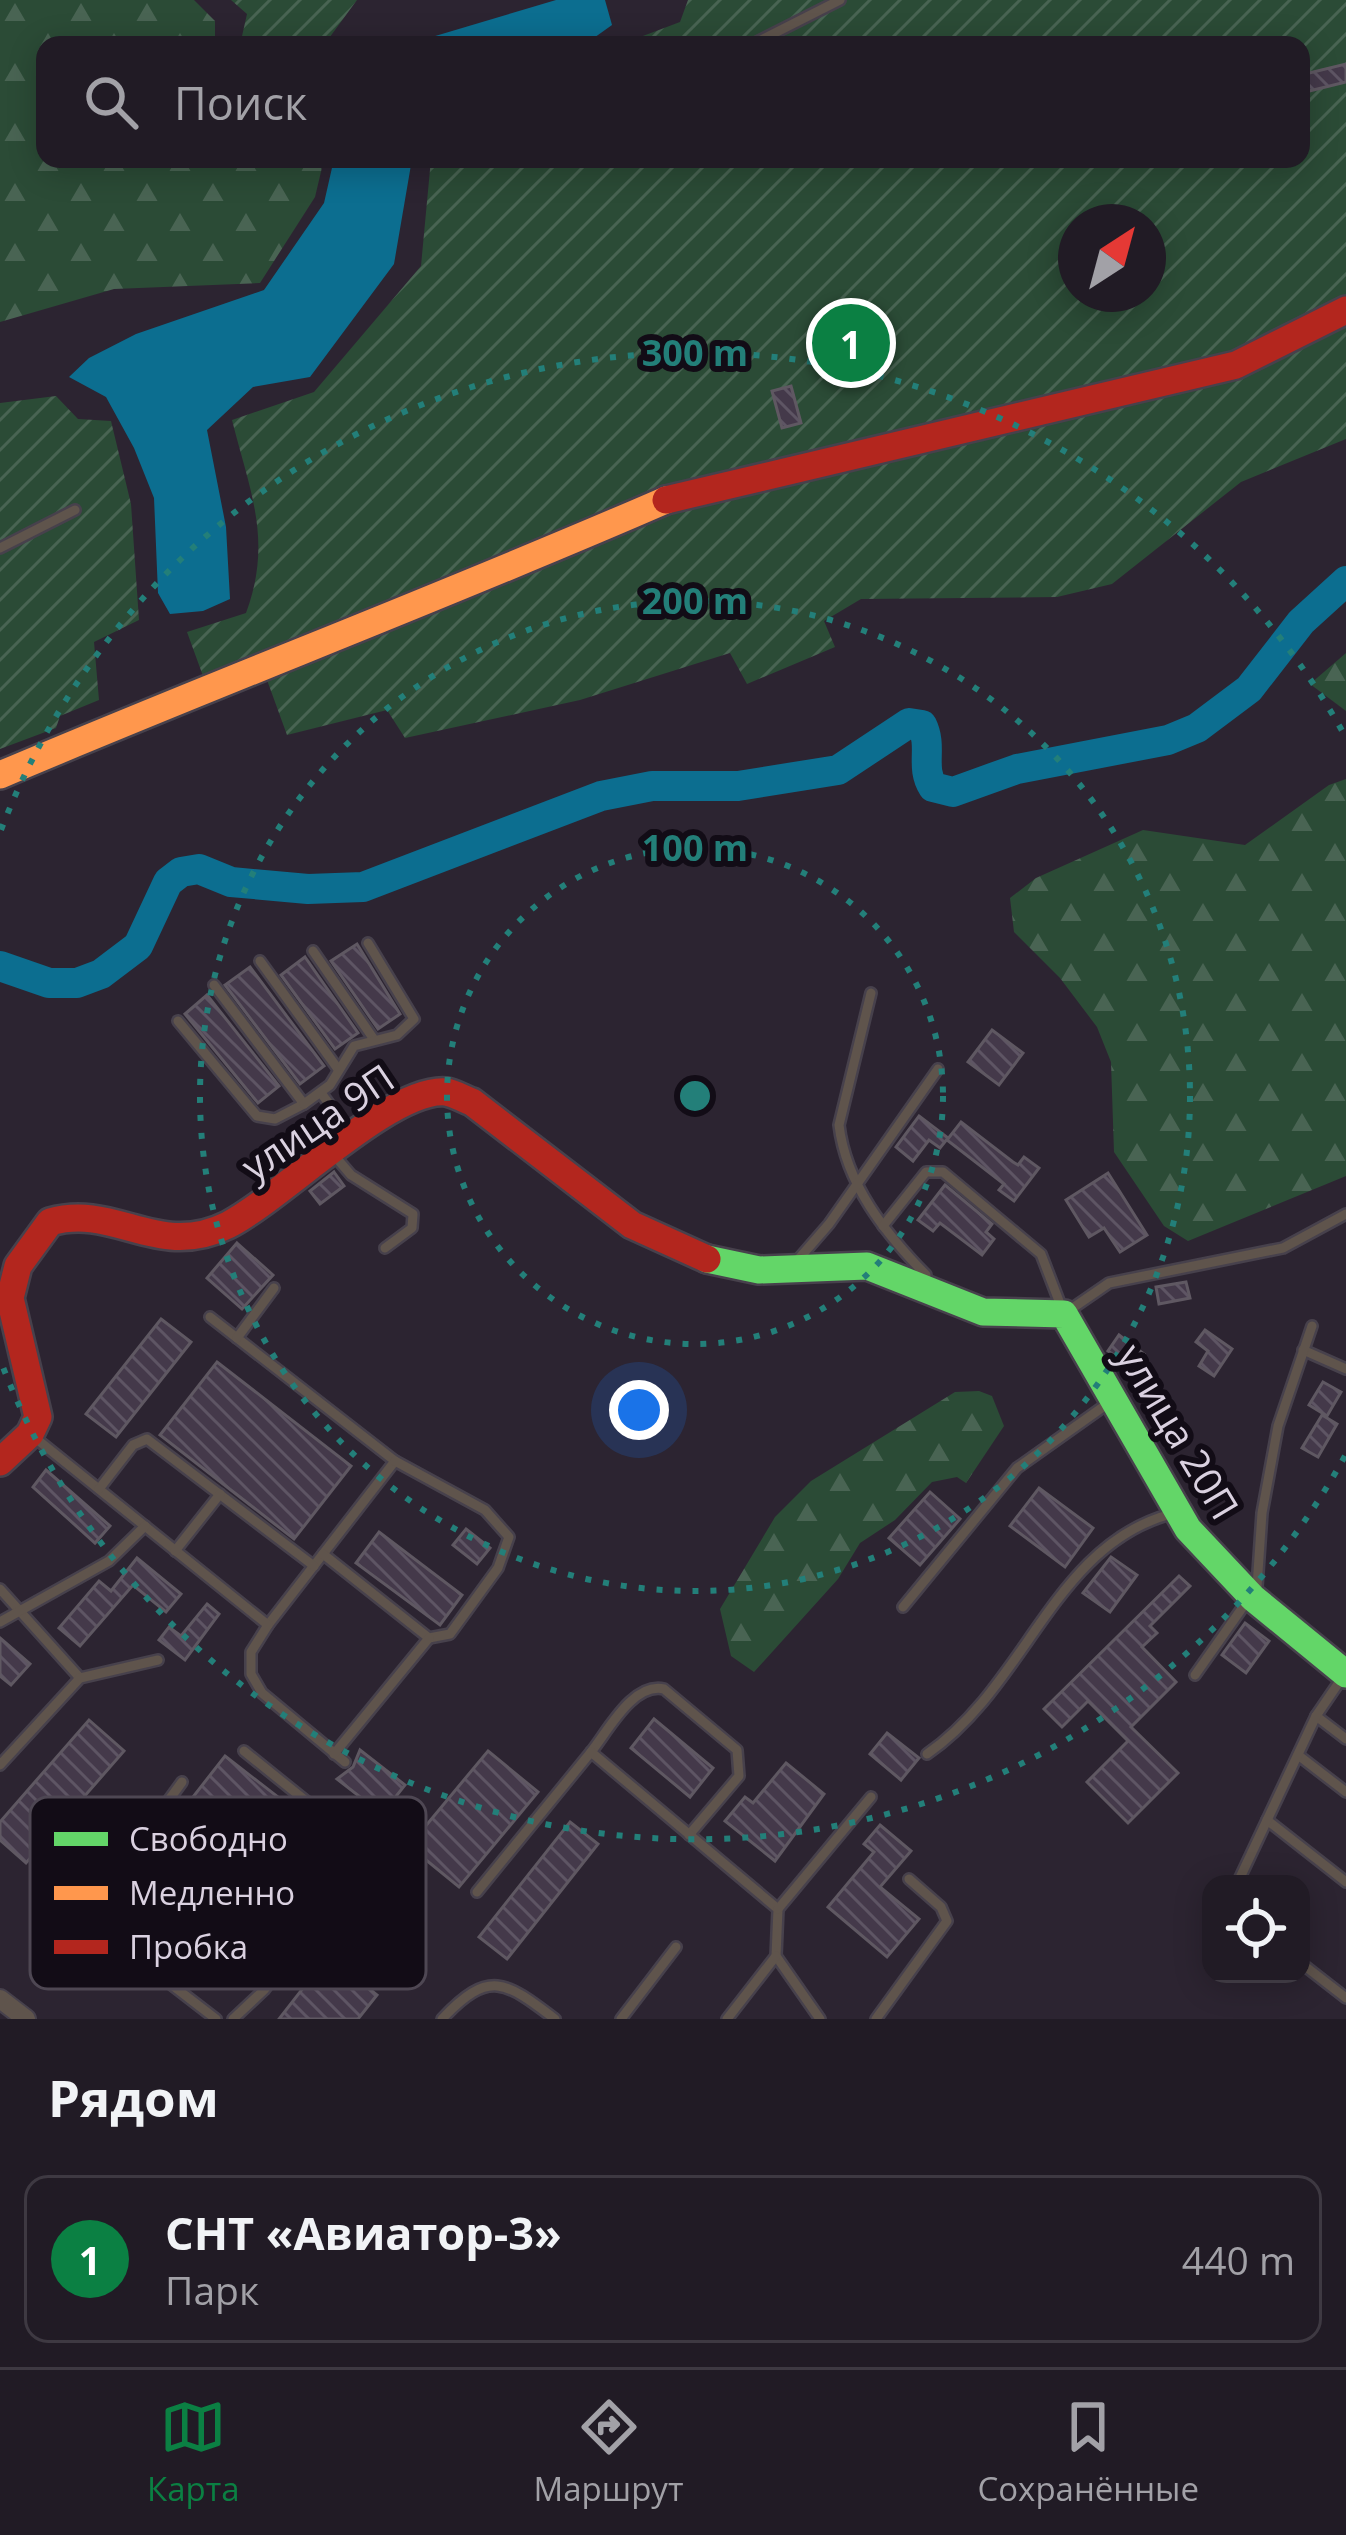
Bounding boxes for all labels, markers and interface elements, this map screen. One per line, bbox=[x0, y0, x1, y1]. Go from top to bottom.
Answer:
search box bbox=[36, 36, 1310, 168]
icon: search bbox=[78, 69, 144, 135]
text: Поиск bbox=[174, 72, 307, 133]
north arrow bbox=[1058, 204, 1166, 312]
pin: 1 bbox=[812, 298, 890, 388]
text: 300 m bbox=[642, 328, 748, 377]
text: 200 m bbox=[642, 576, 748, 625]
text: 100 m bbox=[642, 823, 748, 872]
street label: улица 9П bbox=[230, 1051, 404, 1191]
centre of rings bbox=[674, 1075, 716, 1117]
street label: улица 20П bbox=[1106, 1333, 1252, 1529]
your location bbox=[609, 1380, 669, 1440]
legend bbox=[30, 1797, 426, 1989]
text: Свободно bbox=[129, 1816, 288, 1861]
text: Медленно bbox=[129, 1870, 295, 1915]
map controls bbox=[1202, 1875, 1310, 1983]
button: locate bbox=[1202, 1875, 1310, 1983]
text: Пробка bbox=[129, 1924, 248, 1969]
text: Рядом bbox=[48, 2062, 219, 2132]
text: СНТ «Авиатор-3» bbox=[165, 2202, 562, 2263]
text: 1 bbox=[79, 2233, 101, 2286]
text: 440 m bbox=[1182, 2233, 1295, 2286]
text: Парк bbox=[165, 2263, 259, 2316]
tab: Карта bbox=[147, 2394, 240, 2511]
tab: Маршрут bbox=[534, 2394, 683, 2511]
tab: Сохранённые bbox=[977, 2394, 1199, 2511]

